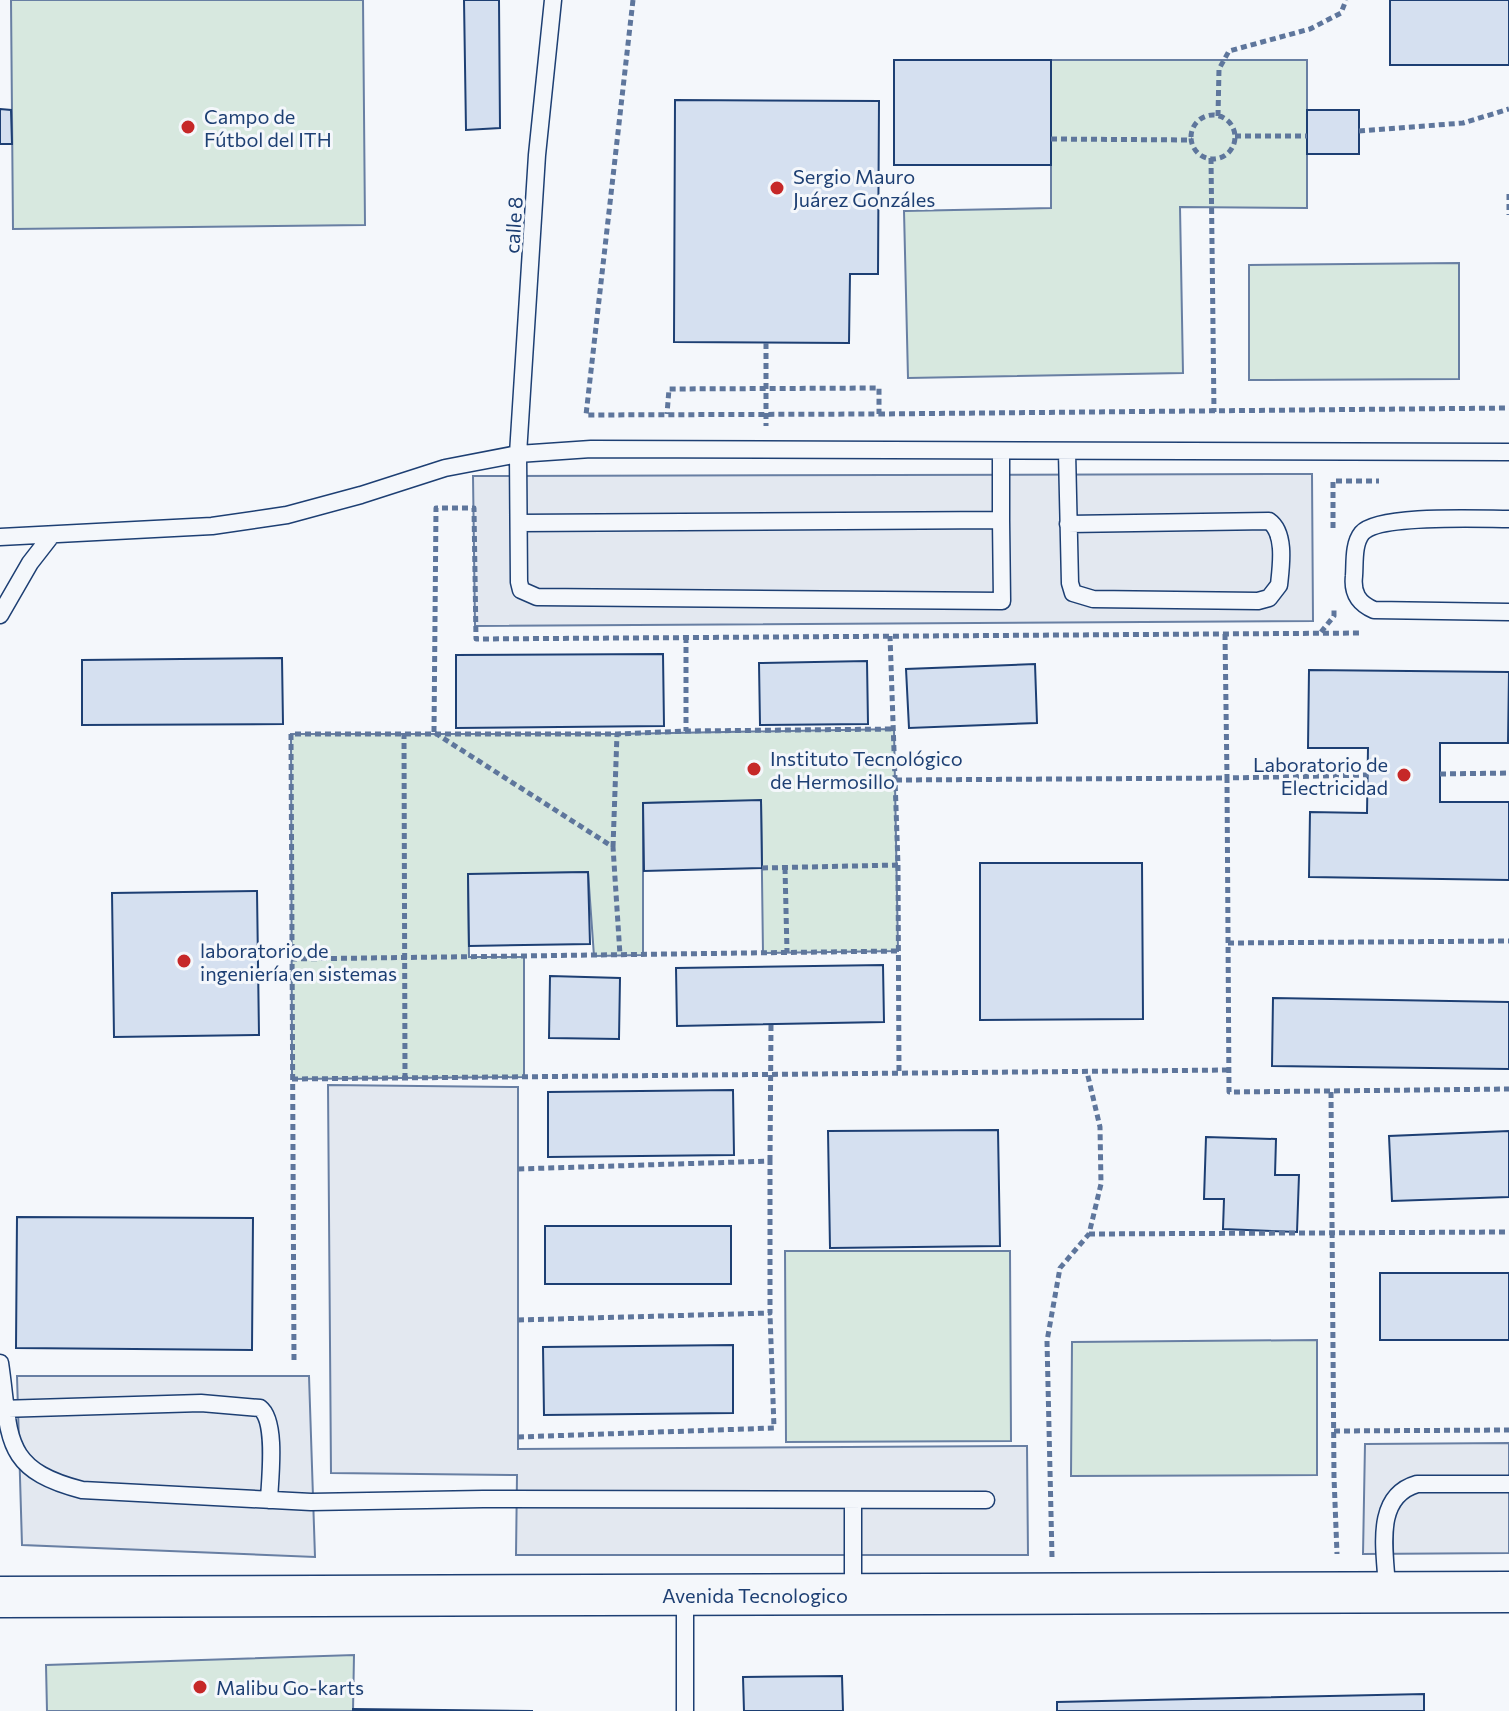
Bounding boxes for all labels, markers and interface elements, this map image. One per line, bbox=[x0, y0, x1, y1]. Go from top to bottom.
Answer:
place label: Campo de Fútbol del ITH bbox=[204, 104, 332, 151]
marker: Campo de Fútbol del ITH bbox=[179, 118, 197, 136]
place label: Sergio Mauro Juárez Gonzáles bbox=[793, 164, 935, 211]
marker: Sergio Mauro Juárez Gonzáles bbox=[768, 179, 786, 197]
street label: calle 8 bbox=[499, 196, 527, 254]
place label: Instituto Tecnológico de Hermosillo bbox=[770, 746, 963, 793]
place label: Laboratorio de Electricidad bbox=[1253, 752, 1388, 799]
marker: Instituto Tecnológico de Hermosillo bbox=[745, 760, 763, 778]
marker: Laboratorio de Electricidad bbox=[1395, 766, 1413, 784]
place label: laboratorio de ingeniería en sistemas bbox=[200, 938, 397, 985]
marker: laboratorio de ingeniería en sistemas bbox=[175, 952, 193, 970]
street label: Avenida Tecnologico bbox=[662, 1583, 848, 1607]
place label: Malibu Go-karts bbox=[216, 1675, 364, 1699]
marker: Malibu Go-karts bbox=[191, 1678, 209, 1696]

